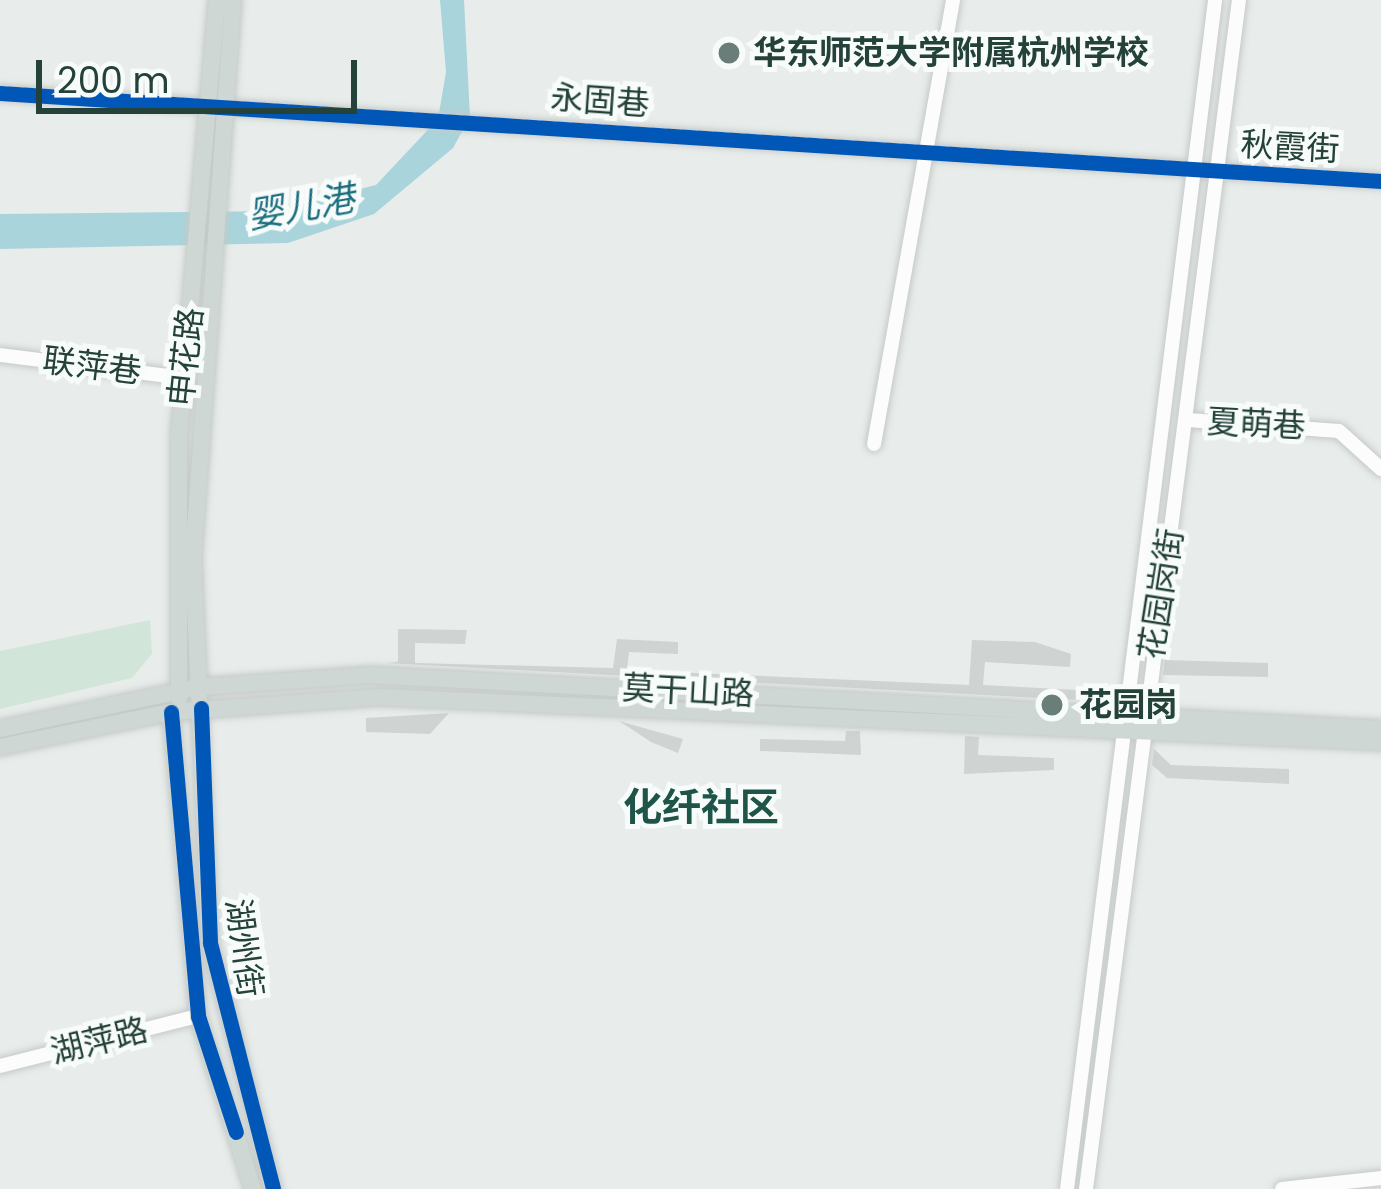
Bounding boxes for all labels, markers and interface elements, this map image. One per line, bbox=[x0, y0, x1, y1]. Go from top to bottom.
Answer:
place label: 华东师范大学附属杭州学校 bbox=[753, 33, 1149, 73]
scale bar bbox=[42, 36, 363, 110]
marker: 华东师范大学附属杭州学校 bbox=[716, 40, 742, 66]
text: 200 m bbox=[57, 55, 170, 106]
street label: 永固巷 bbox=[549, 78, 651, 124]
street label: 秋霞街 bbox=[1240, 125, 1340, 169]
water label: 婴儿港 bbox=[244, 176, 358, 238]
street label: 申花路 bbox=[161, 306, 211, 408]
street label: 联萍巷 bbox=[40, 340, 144, 392]
street label: 夏萌巷 bbox=[1206, 402, 1306, 446]
street label: 花园岗街 bbox=[1131, 526, 1191, 662]
street label: 莫干山路 bbox=[621, 668, 755, 714]
place label: 花园岗 bbox=[1079, 685, 1178, 725]
marker: 花园岗 bbox=[1036, 689, 1068, 721]
district label: 化纤社区 bbox=[623, 785, 779, 831]
street label: 湖州街 bbox=[218, 896, 270, 1000]
street label: 湖萍路 bbox=[46, 1010, 152, 1072]

